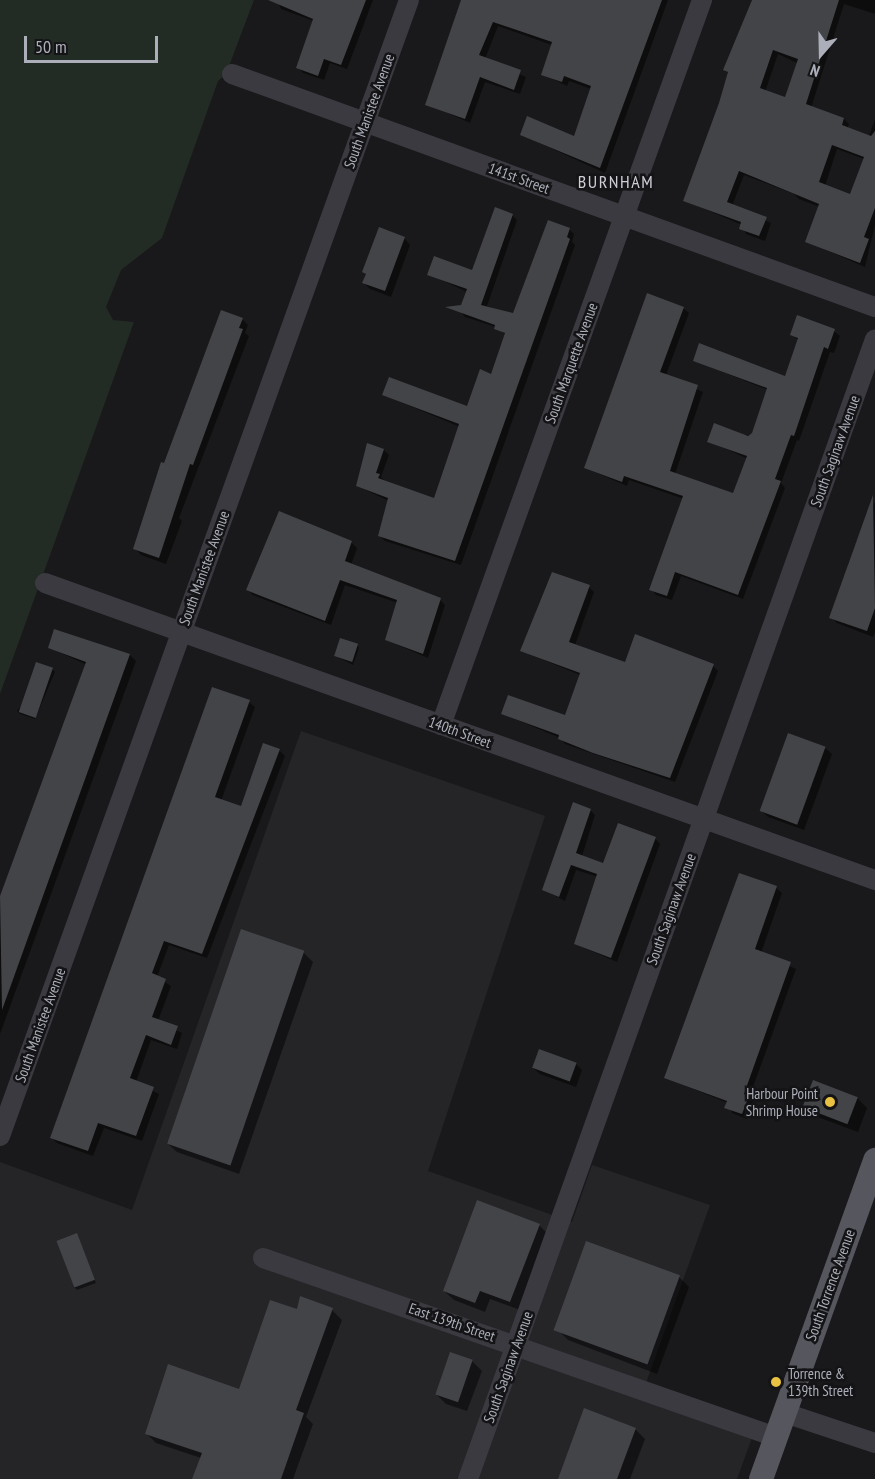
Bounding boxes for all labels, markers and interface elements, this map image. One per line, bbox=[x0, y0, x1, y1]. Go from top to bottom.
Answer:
scale bar bbox=[27, 24, 160, 62]
north arrow bbox=[791, 24, 851, 84]
text: 50 m bbox=[35, 35, 67, 58]
street label: South Manistee Avenue bbox=[340, 51, 398, 171]
text: N bbox=[807, 60, 822, 82]
street label: 141st Street bbox=[486, 159, 552, 197]
district label: BURNHAM bbox=[578, 171, 654, 193]
street label: South Marquette Avenue bbox=[541, 300, 601, 426]
street label: South Saginaw Avenue bbox=[806, 392, 864, 510]
street label: South Manistee Avenue bbox=[175, 508, 233, 628]
street label: 140th Street bbox=[426, 712, 494, 752]
street label: South Saginaw Avenue bbox=[642, 850, 700, 968]
street label: South Manistee Avenue bbox=[11, 965, 69, 1085]
place label: Harbour Point Shrimp House bbox=[746, 1084, 818, 1119]
marker: Harbour Point Shrimp House bbox=[823, 1095, 837, 1109]
street label: South Torrence Avenue bbox=[801, 1226, 859, 1344]
street label: East 139th Street bbox=[407, 1299, 497, 1345]
street label: South Saginaw Avenue bbox=[479, 1308, 537, 1426]
place label: Torrence & 139th Street bbox=[788, 1364, 853, 1399]
marker: Torrence & 139th Street bbox=[769, 1375, 783, 1389]

